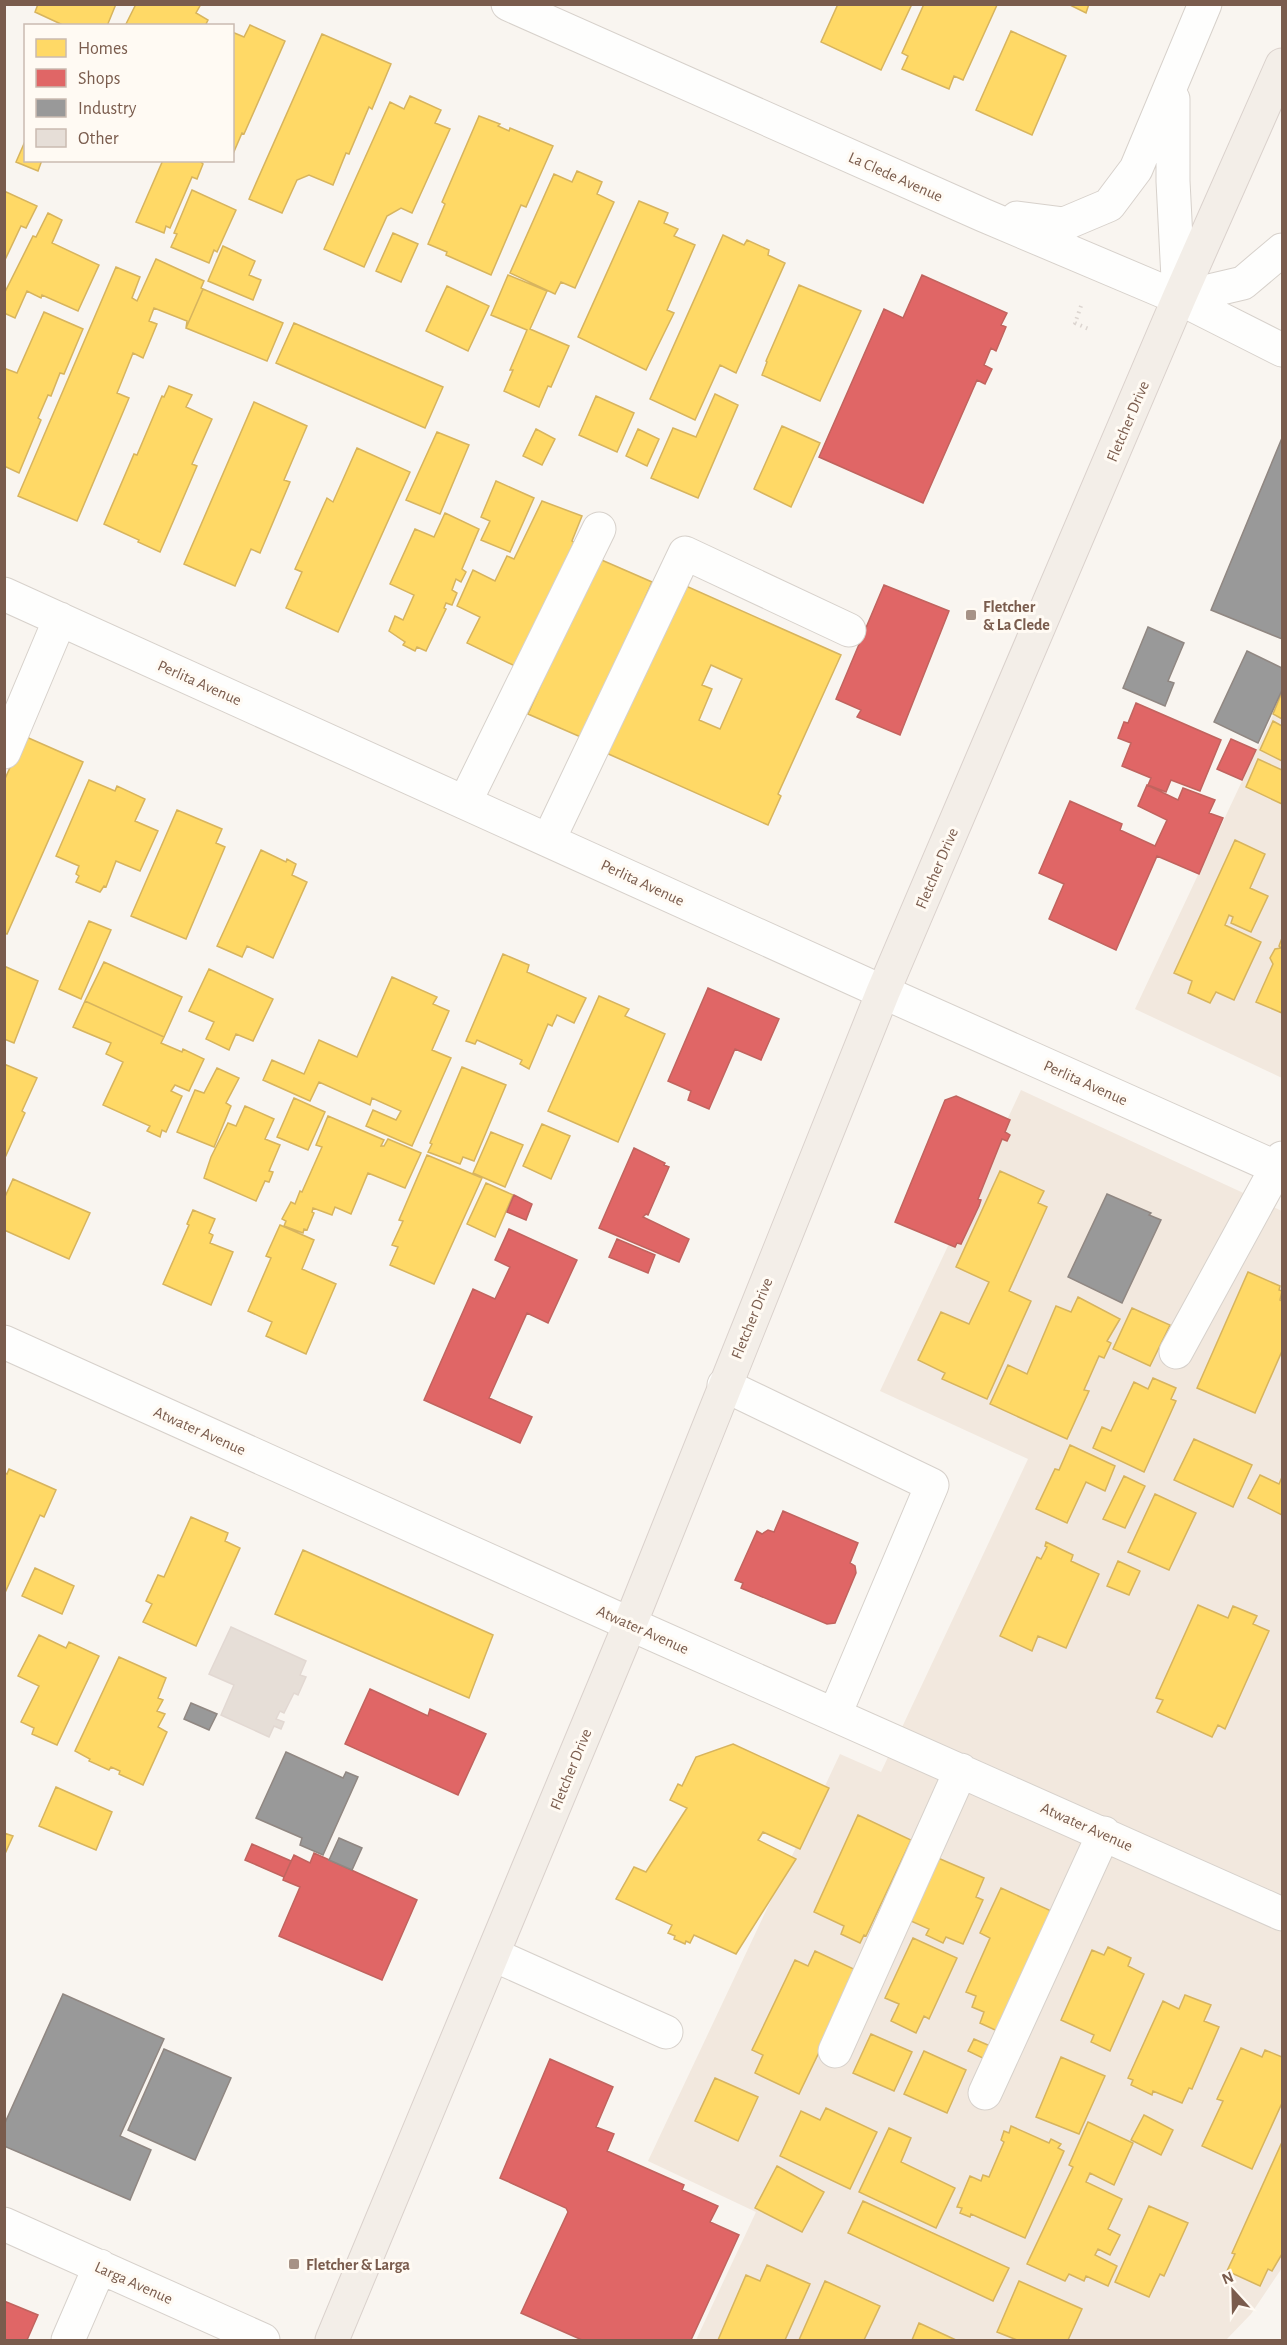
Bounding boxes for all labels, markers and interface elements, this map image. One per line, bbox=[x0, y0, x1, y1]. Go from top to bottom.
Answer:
legend bbox=[24, 24, 234, 162]
text: Homes bbox=[78, 40, 128, 58]
text: Shops bbox=[78, 70, 120, 88]
text: Industry bbox=[78, 100, 137, 118]
text: Other bbox=[78, 130, 119, 148]
street label: La Clede Avenue bbox=[846, 149, 945, 205]
street label: Fletcher Drive bbox=[1104, 379, 1152, 464]
place label: Fletcher & La Clede bbox=[983, 599, 1050, 633]
marker: Fletcher & La Clede bbox=[964, 608, 978, 622]
street label: Perlita Avenue bbox=[155, 657, 244, 708]
street label: Fletcher Drive bbox=[913, 826, 961, 911]
street label: Perlita Avenue bbox=[598, 857, 687, 909]
street label: Perlita Avenue bbox=[1041, 1057, 1130, 1108]
street label: Fletcher Drive bbox=[728, 1275, 775, 1361]
street label: Atwater Avenue bbox=[151, 1404, 248, 1458]
street label: Atwater Avenue bbox=[594, 1603, 691, 1657]
street label: Fletcher Drive bbox=[547, 1726, 594, 1812]
street label: Atwater Avenue bbox=[1038, 1800, 1135, 1854]
marker: Fletcher & Larga bbox=[287, 2257, 301, 2271]
place label: Fletcher & Larga bbox=[306, 2257, 410, 2273]
street label: Larga Avenue bbox=[92, 2259, 175, 2307]
north arrow bbox=[1203, 2261, 1263, 2321]
text: N bbox=[1220, 2269, 1236, 2288]

